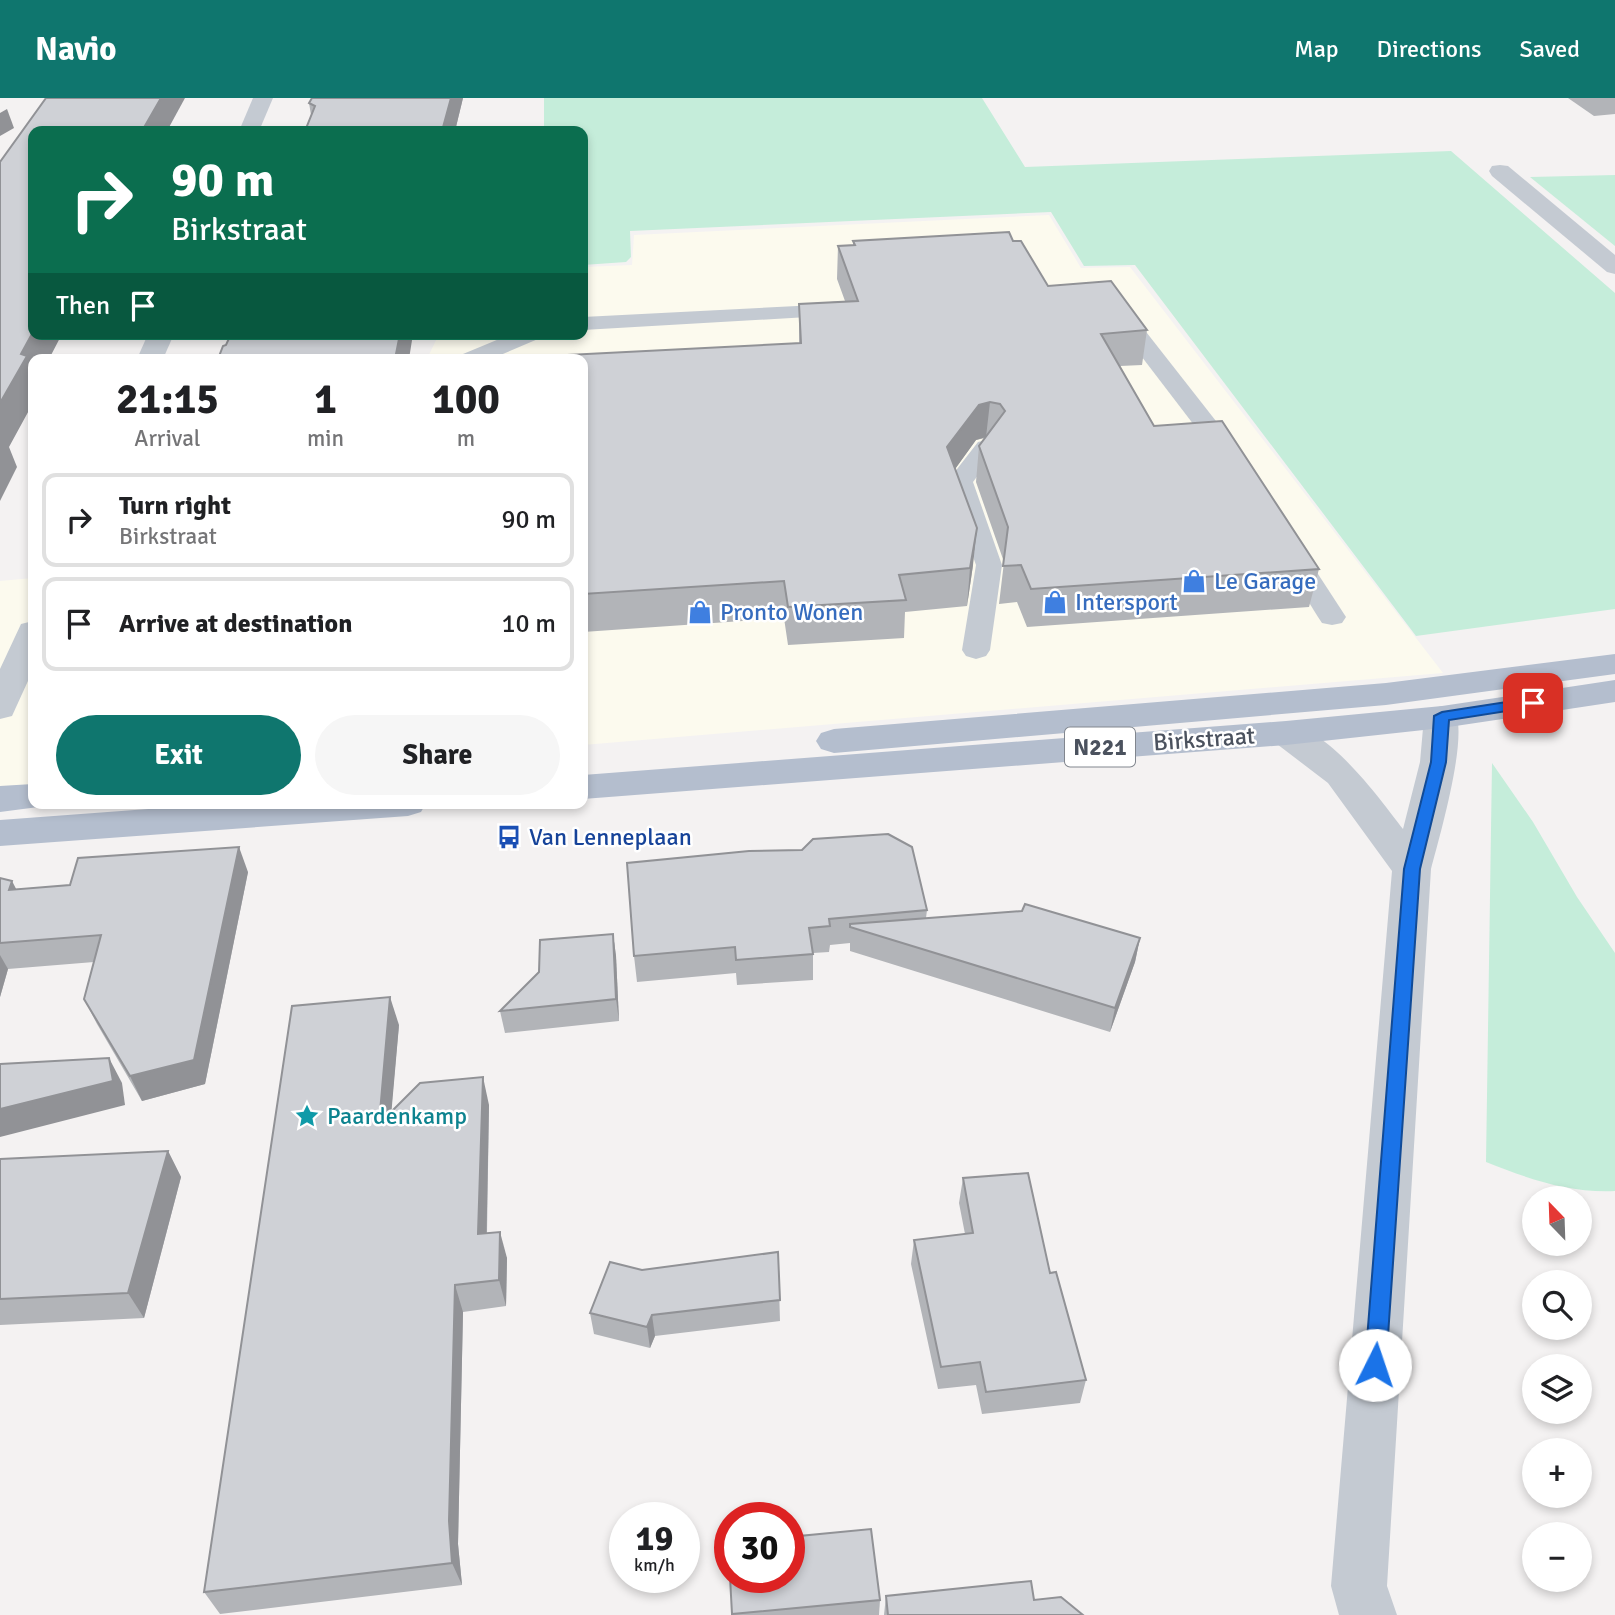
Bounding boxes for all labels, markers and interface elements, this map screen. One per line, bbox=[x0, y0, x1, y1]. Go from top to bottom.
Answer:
text: Navio bbox=[35, 29, 117, 70]
text: Map bbox=[1294, 34, 1339, 64]
text: Directions bbox=[1377, 34, 1482, 64]
text: Saved bbox=[1520, 34, 1580, 64]
text: 90 m bbox=[171, 150, 274, 210]
icon: right bbox=[56, 154, 147, 245]
text: Birkstraat bbox=[171, 210, 307, 249]
icon: arrive bbox=[124, 287, 162, 325]
text: Then bbox=[56, 290, 110, 322]
text: 21:15 bbox=[116, 374, 219, 425]
text: 1 bbox=[314, 374, 337, 425]
text: 100 bbox=[432, 374, 500, 425]
text: Arrival bbox=[134, 424, 201, 453]
text: min bbox=[307, 424, 344, 453]
text: m bbox=[457, 424, 475, 453]
text: Turn right bbox=[119, 490, 231, 522]
icon: right bbox=[60, 501, 98, 539]
text: 90 m bbox=[501, 504, 556, 536]
text: Birkstraat bbox=[119, 522, 217, 551]
place label: Le Garage bbox=[1214, 566, 1316, 596]
shop icon: Le Garage bbox=[1180, 567, 1208, 595]
place label: Intersport bbox=[1075, 587, 1178, 617]
shop icon: Intersport bbox=[1041, 588, 1069, 616]
place label: Pronto Wonen bbox=[720, 597, 863, 627]
shop icon: Pronto Wonen bbox=[686, 598, 714, 626]
icon: arrive bbox=[60, 605, 98, 643]
text: Arrive at destination bbox=[119, 608, 352, 640]
text: 10 m bbox=[501, 608, 556, 640]
pin bbox=[1503, 673, 1563, 733]
icon: arrive bbox=[1514, 684, 1552, 722]
button: Exit bbox=[56, 715, 301, 795]
button: Share bbox=[315, 715, 560, 795]
street label: Birkstraat bbox=[1152, 720, 1256, 758]
road number: N221 bbox=[1065, 727, 1135, 766]
place label: Van Lenneplaan bbox=[529, 822, 692, 852]
bus stop icon: Van Lenneplaan bbox=[495, 823, 523, 851]
place label: Paardenkamp bbox=[327, 1101, 467, 1131]
place icon: Paardenkamp bbox=[293, 1102, 321, 1130]
north arrow bbox=[1522, 1186, 1592, 1256]
map controls bbox=[1522, 1186, 1592, 1592]
button: search bbox=[1522, 1270, 1592, 1340]
position arrow bbox=[1338, 1328, 1412, 1402]
button: layers bbox=[1522, 1354, 1592, 1424]
button: + bbox=[1522, 1438, 1592, 1508]
speed limit sign: 30 bbox=[714, 1502, 805, 1593]
text: 19 bbox=[636, 1517, 673, 1560]
button: − bbox=[1522, 1522, 1592, 1592]
text: km/h bbox=[634, 1554, 675, 1576]

